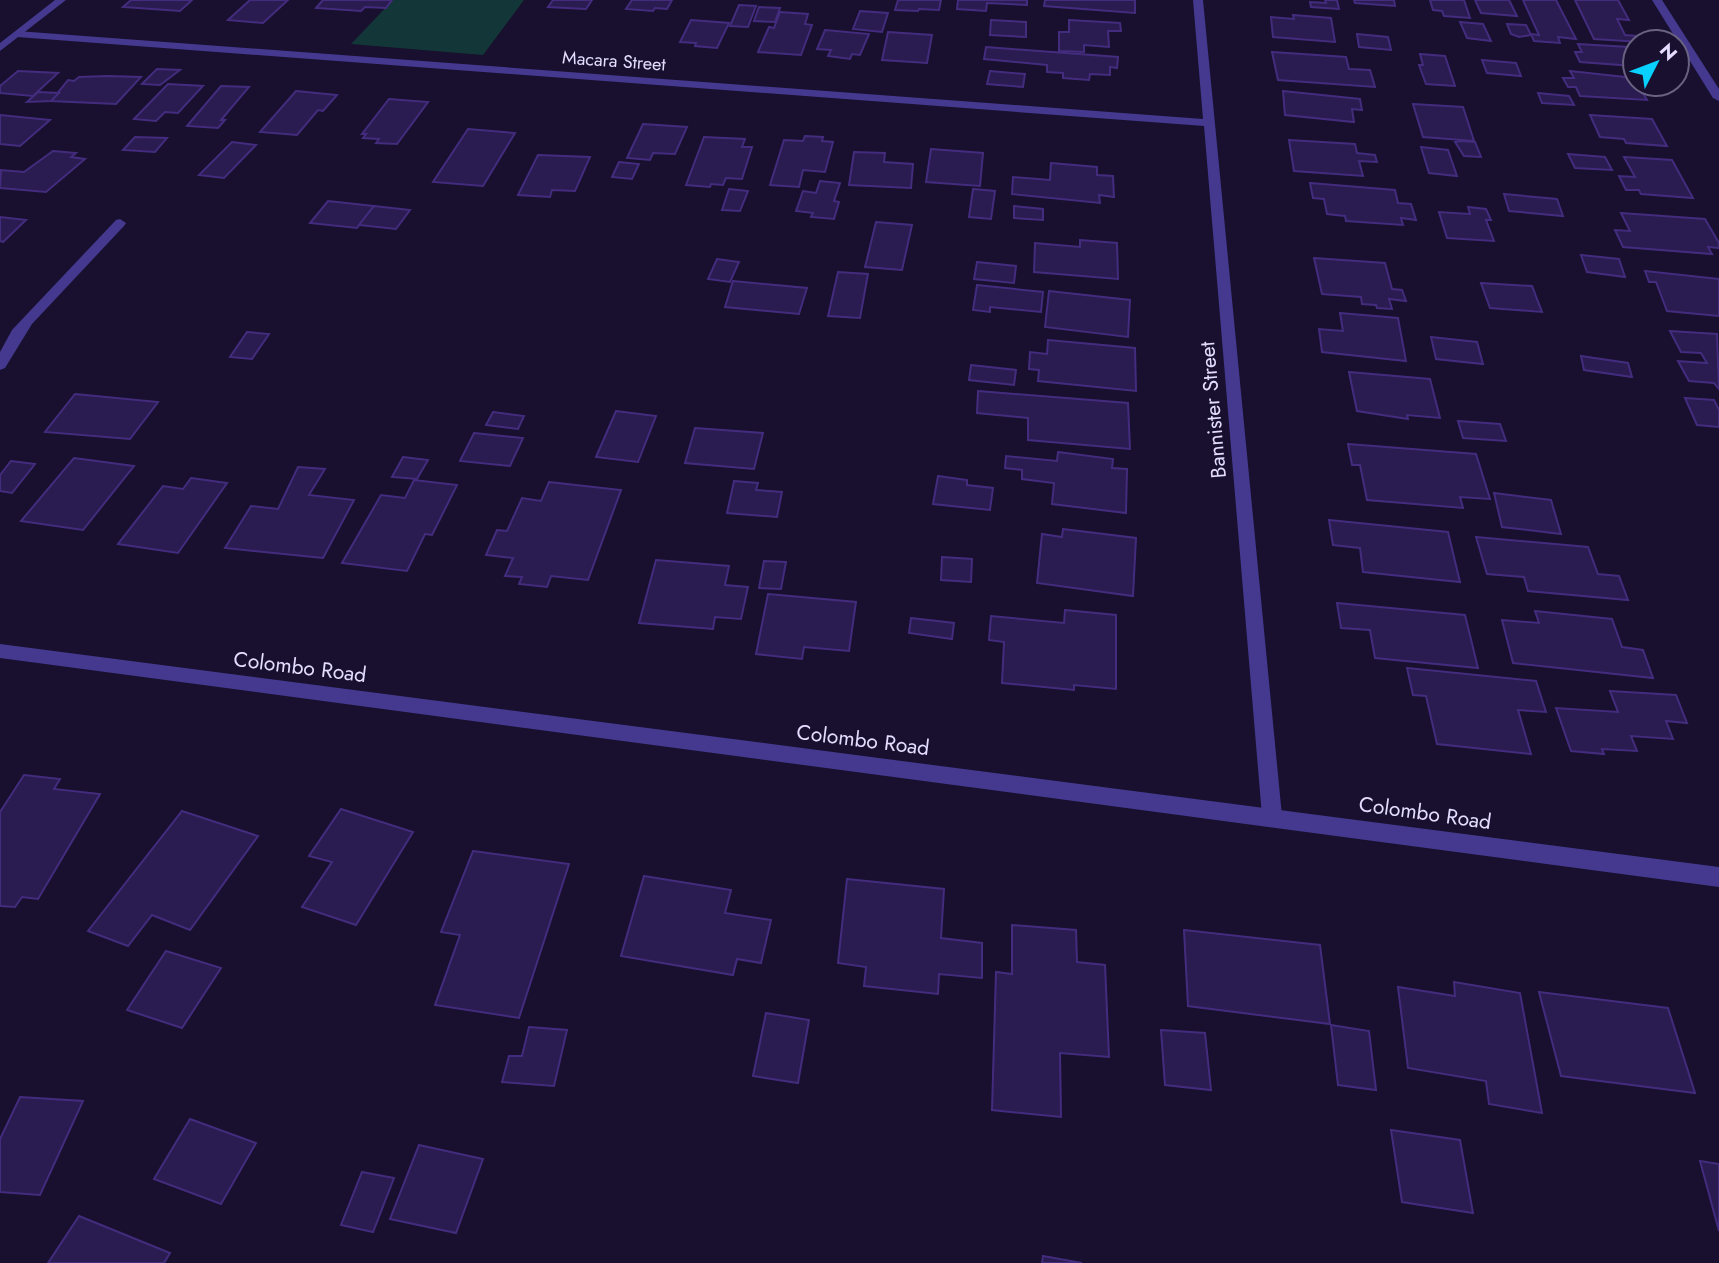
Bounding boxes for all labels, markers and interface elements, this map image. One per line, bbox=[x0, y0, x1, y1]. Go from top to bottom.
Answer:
north arrow bbox=[1621, 28, 1691, 98]
text: N bbox=[1653, 37, 1683, 67]
street label: Macara Street bbox=[561, 44, 667, 78]
street label: Bannister Street bbox=[1192, 340, 1234, 480]
street label: Colombo Road bbox=[232, 644, 368, 690]
street label: Colombo Road bbox=[795, 717, 931, 763]
street label: Colombo Road bbox=[1357, 789, 1493, 837]

